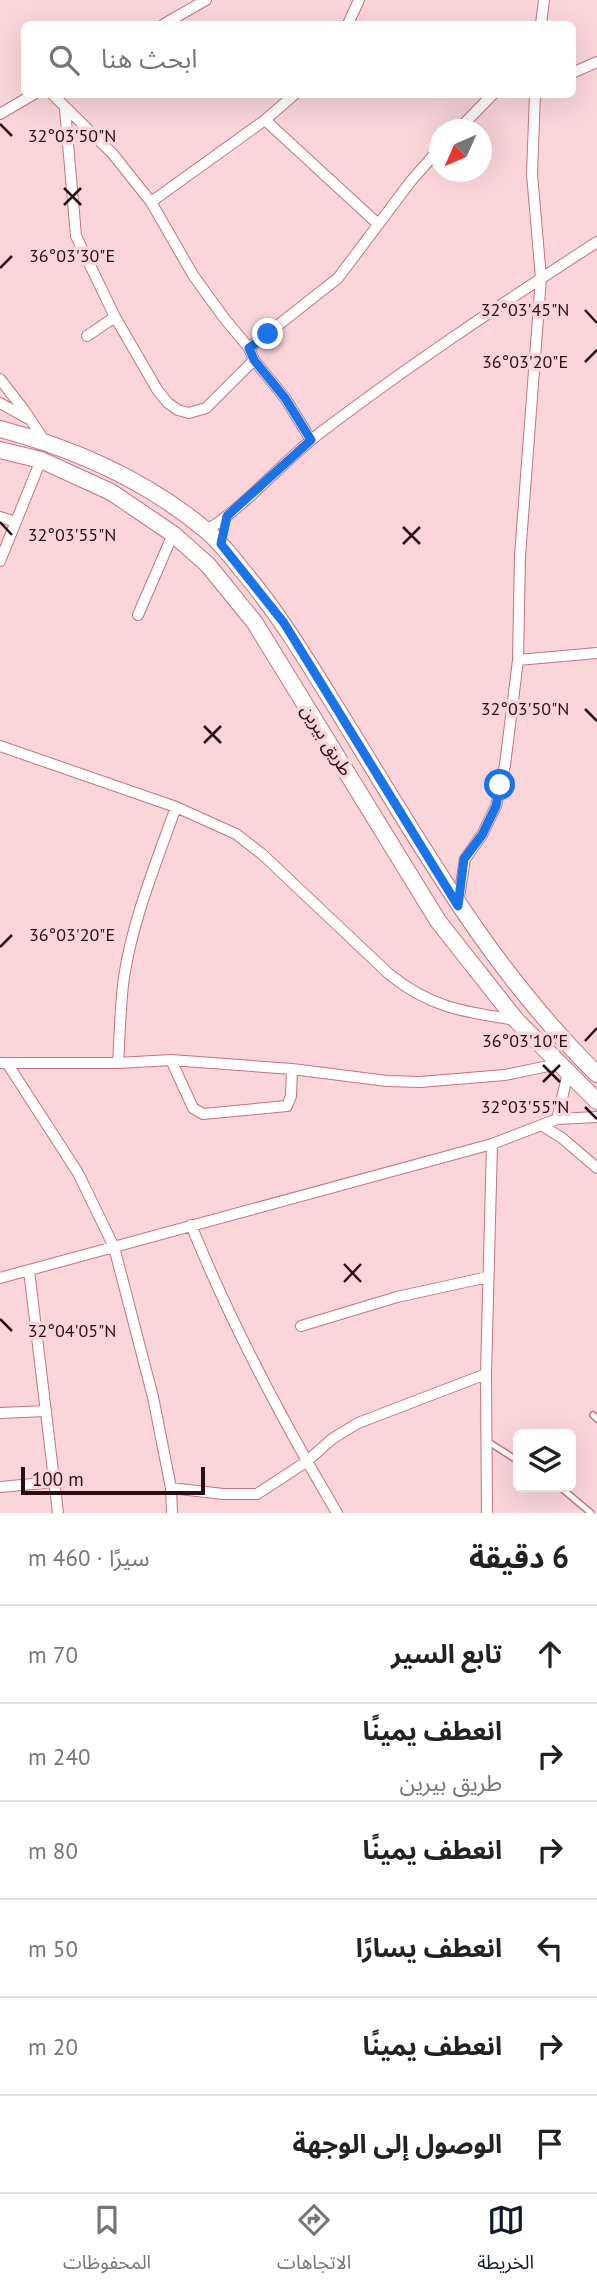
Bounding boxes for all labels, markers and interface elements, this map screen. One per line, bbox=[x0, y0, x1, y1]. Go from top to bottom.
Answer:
search box bbox=[21, 21, 576, 98]
icon: search bbox=[45, 41, 83, 79]
text: ابحث هنا bbox=[101, 42, 198, 75]
north arrow bbox=[429, 119, 492, 182]
text: 32°03'50"N bbox=[28, 124, 116, 147]
text: 36°03'30"E bbox=[29, 244, 115, 267]
text: 32°03'45"N bbox=[481, 298, 569, 321]
route end bbox=[252, 318, 283, 349]
text: 36°03'20"E bbox=[482, 350, 568, 373]
text: 32°03'55"N bbox=[28, 523, 116, 546]
text: 32°03'50"N bbox=[481, 697, 569, 720]
street label: طريق بيرين bbox=[296, 700, 358, 780]
route start bbox=[484, 769, 515, 800]
text: 36°03'20"E bbox=[29, 923, 115, 946]
text: 36°03'10"E bbox=[482, 1029, 568, 1052]
text: 32°03'55"N bbox=[481, 1095, 569, 1118]
text: 32°04'05"N bbox=[28, 1319, 116, 1342]
map controls bbox=[513, 1429, 576, 1492]
button: layers bbox=[513, 1429, 576, 1492]
scale bar bbox=[21, 1464, 205, 1496]
text: 100 m bbox=[32, 1467, 84, 1491]
text: 6 دقيقة bbox=[469, 1537, 569, 1576]
text: سيرًا · 460 m bbox=[28, 1543, 150, 1572]
icon: ahead bbox=[531, 1635, 569, 1673]
text: تابع السير bbox=[391, 1637, 502, 1670]
text: 70 m bbox=[28, 1640, 78, 1669]
text: انعطف يمينًا bbox=[362, 1714, 502, 1747]
icon: right bbox=[531, 1737, 569, 1775]
text: 240 m bbox=[28, 1742, 90, 1771]
text: طريق بيرين bbox=[400, 1768, 502, 1797]
icon: right bbox=[531, 1831, 569, 1869]
text: انعطف يمينًا bbox=[362, 1833, 502, 1866]
text: 80 m bbox=[28, 1836, 78, 1865]
icon: left bbox=[531, 1929, 569, 1967]
text: انعطف يسارًا bbox=[356, 1931, 502, 1964]
text: 50 m bbox=[28, 1934, 78, 1963]
icon: right bbox=[531, 2027, 569, 2065]
text: انعطف يمينًا bbox=[362, 2029, 502, 2062]
text: 20 m bbox=[28, 2032, 78, 2061]
icon: arrive bbox=[531, 2125, 569, 2163]
text: الوصول إلى الوجهة bbox=[293, 2127, 502, 2160]
tab: المحفوظات bbox=[63, 2201, 151, 2283]
tab: الاتجاهات bbox=[277, 2201, 351, 2283]
tab: الخريطة bbox=[477, 2201, 534, 2283]

